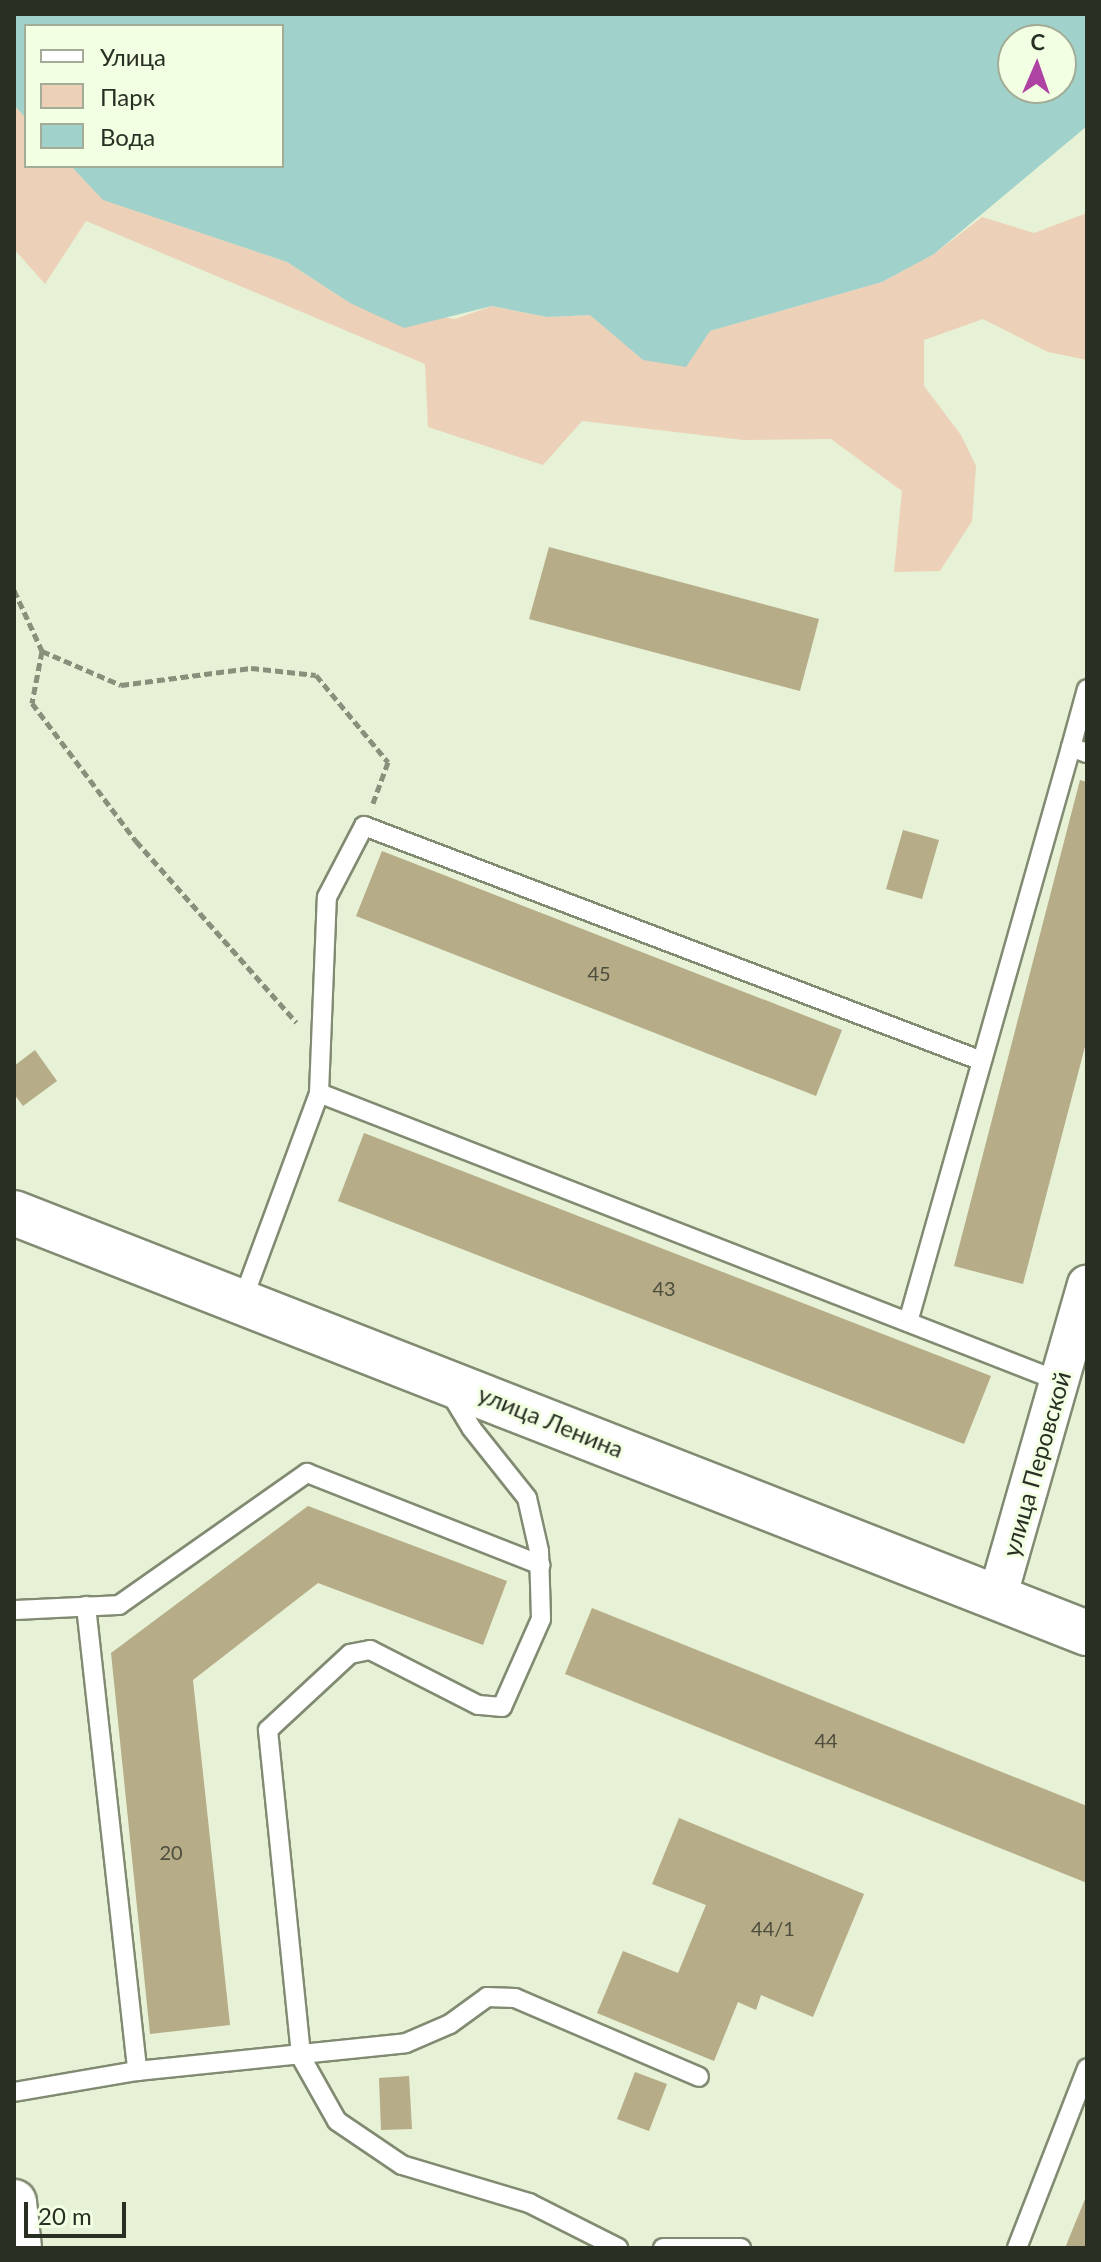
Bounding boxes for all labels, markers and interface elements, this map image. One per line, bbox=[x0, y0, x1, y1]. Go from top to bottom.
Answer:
legend bbox=[24, 24, 284, 168]
north arrow bbox=[997, 24, 1077, 104]
text: С bbox=[1030, 28, 1046, 55]
text: Улица bbox=[100, 42, 166, 71]
text: Парк bbox=[100, 82, 155, 111]
text: Вода bbox=[100, 122, 155, 151]
house number: 45 bbox=[587, 961, 611, 985]
house number: 43 bbox=[652, 1276, 676, 1300]
street label: улица Перовской bbox=[996, 1368, 1076, 1560]
street label: улица Ленина bbox=[474, 1379, 628, 1463]
house number: 44 bbox=[814, 1728, 838, 1752]
house number: 20 bbox=[159, 1840, 183, 1864]
house number: 44/1 bbox=[751, 1916, 795, 1940]
scale bar bbox=[28, 2186, 130, 2236]
text: 20 m bbox=[38, 2201, 92, 2230]

